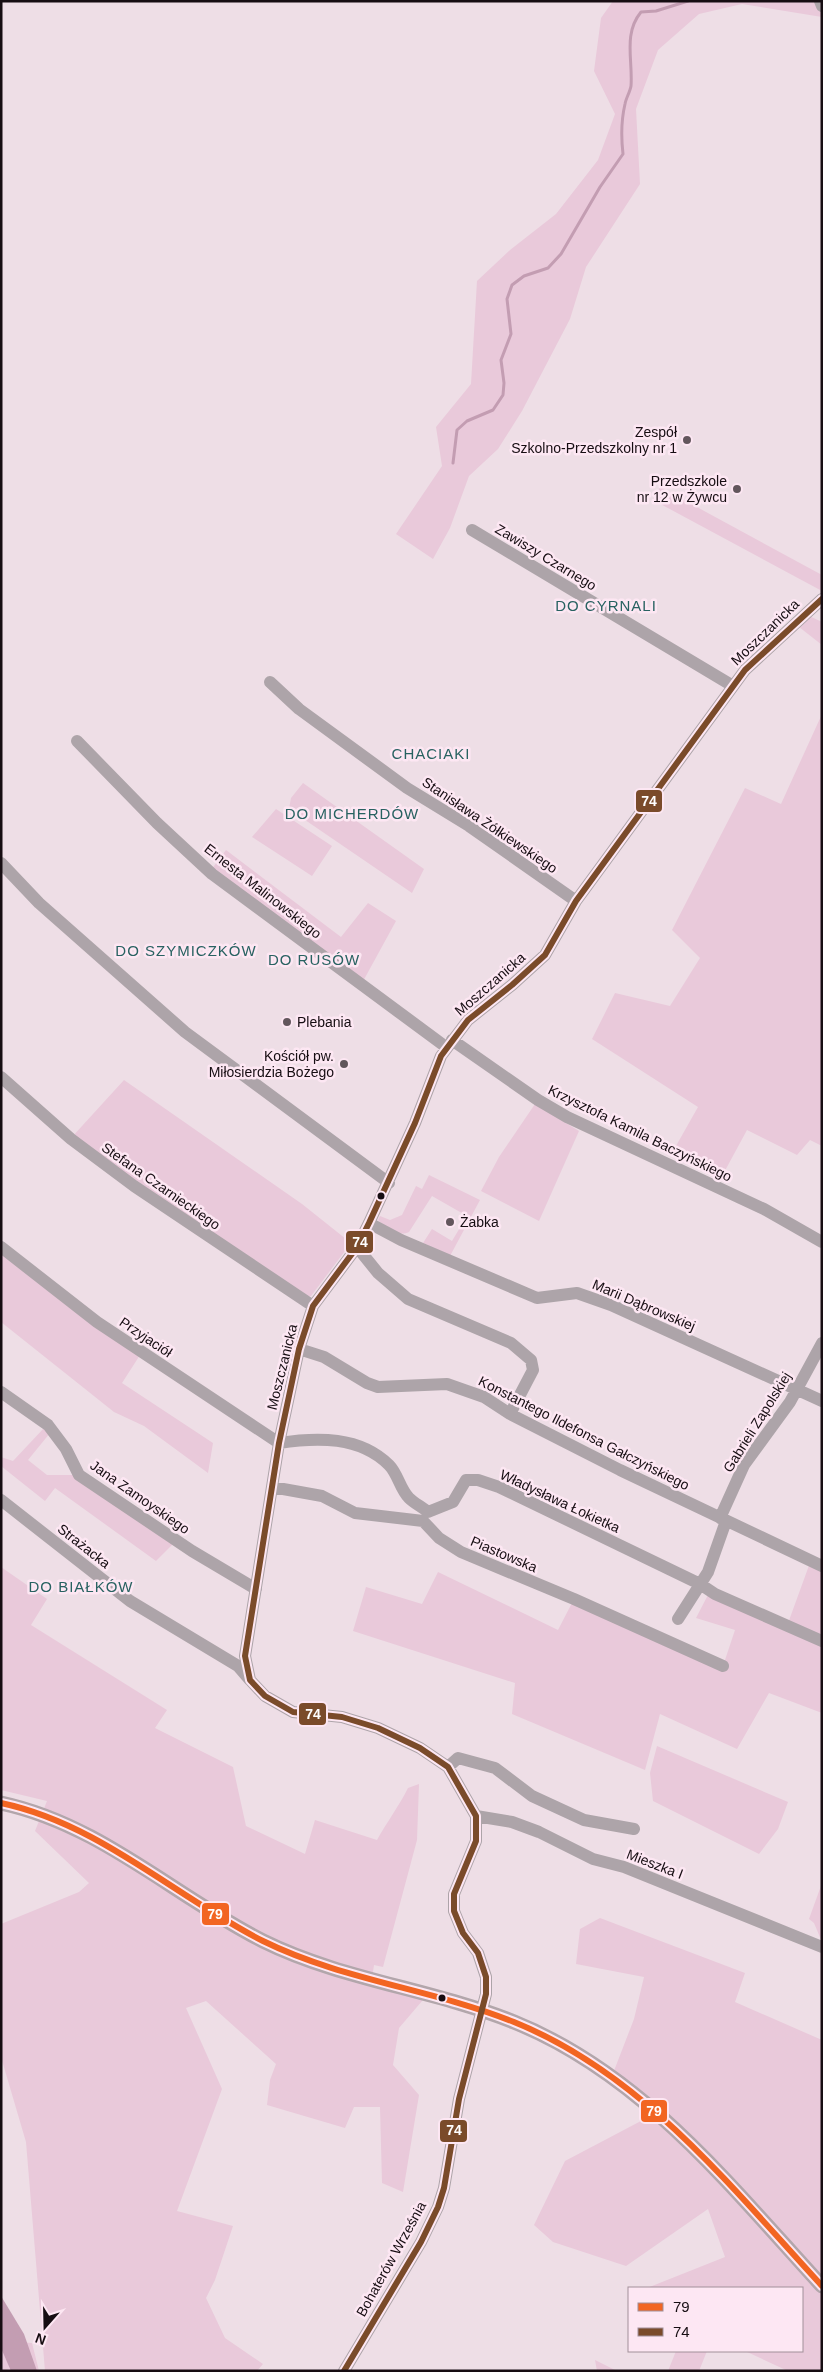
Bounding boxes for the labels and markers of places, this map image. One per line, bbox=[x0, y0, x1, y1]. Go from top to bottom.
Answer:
place label: Zespół Szkolno-Przedszkolny nr 1 bbox=[511, 424, 678, 456]
marker: Zespół Szkolno-Przedszkolny nr 1 bbox=[681, 434, 693, 446]
place label: Przedszkole nr 12 w Żywcu bbox=[637, 473, 727, 505]
marker: Przedszkole nr 12 w Żywcu bbox=[731, 483, 743, 495]
place label: Plebania bbox=[297, 1014, 352, 1030]
marker: Plebania bbox=[281, 1016, 293, 1028]
place label: Kościół pw. Miłosierdzia Bożego bbox=[209, 1048, 334, 1080]
marker: Kościół pw. Miłosierdzia Bożego bbox=[338, 1058, 350, 1070]
unlabelled marker bbox=[376, 1191, 386, 1201]
place label: Żabka bbox=[460, 1213, 499, 1230]
marker: Żabka bbox=[444, 1216, 456, 1228]
unlabelled marker bbox=[437, 1993, 447, 2003]

